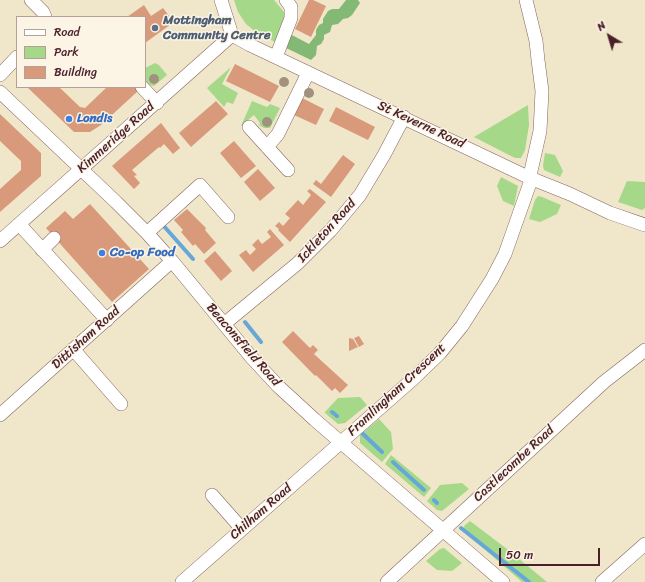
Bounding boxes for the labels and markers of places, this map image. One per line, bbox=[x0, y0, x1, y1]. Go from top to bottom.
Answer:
place label: Mottingham Community Centre bbox=[163, 13, 271, 44]
marker: Mottingham Community Centre bbox=[150, 23, 160, 33]
place label: Londis bbox=[77, 111, 112, 127]
marker: Londis bbox=[64, 114, 74, 124]
place label: Co-op Food bbox=[110, 245, 175, 261]
marker: Co-op Food bbox=[97, 248, 107, 258]

